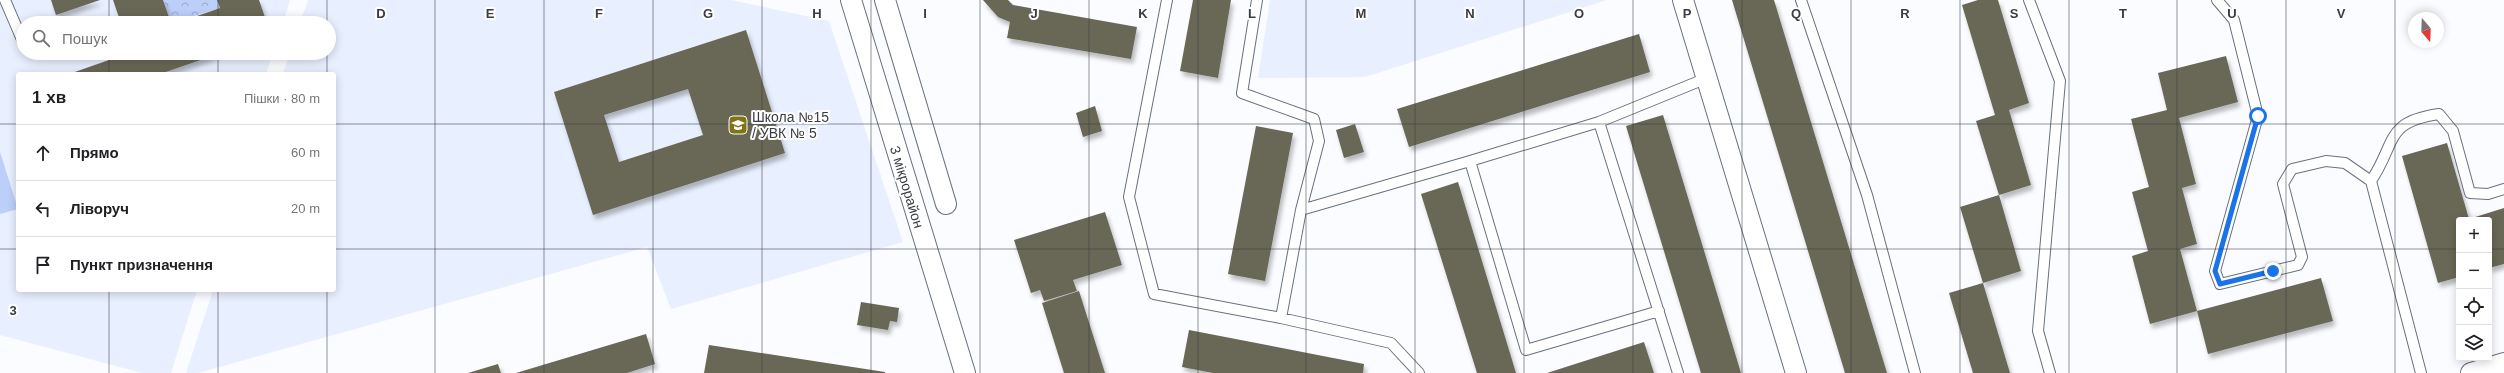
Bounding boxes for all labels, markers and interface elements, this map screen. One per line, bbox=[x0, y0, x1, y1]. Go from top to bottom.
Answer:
text: D bbox=[376, 6, 386, 21]
text: E bbox=[486, 6, 495, 21]
text: F bbox=[595, 6, 603, 21]
text: G bbox=[703, 6, 713, 21]
text: H bbox=[812, 6, 822, 21]
text: I bbox=[923, 6, 927, 21]
text: J bbox=[1030, 6, 1038, 21]
text: K bbox=[1138, 6, 1148, 21]
text: L bbox=[1248, 6, 1256, 21]
text: M bbox=[1356, 6, 1366, 21]
text: N bbox=[1465, 6, 1475, 21]
text: O bbox=[1574, 6, 1584, 21]
text: P bbox=[1683, 6, 1692, 21]
text: Q bbox=[1791, 6, 1801, 21]
text: R bbox=[1900, 6, 1910, 21]
text: S bbox=[2010, 6, 2019, 21]
text: T bbox=[2119, 6, 2127, 21]
text: U bbox=[2227, 6, 2237, 21]
text: V bbox=[2337, 6, 2346, 21]
north arrow bbox=[2408, 12, 2444, 48]
search box bbox=[16, 16, 336, 60]
icon: search bbox=[30, 27, 52, 49]
text: Пошук bbox=[62, 30, 107, 47]
text: 1 хв bbox=[32, 88, 66, 107]
text: Пішки · 80 m bbox=[244, 91, 320, 106]
route start bbox=[2249, 107, 2267, 125]
place label: Школа №15 / УВК № 5 bbox=[752, 109, 829, 141]
school or university icon: Школа №15 / УВК № 5 bbox=[727, 114, 749, 136]
icon: ahead bbox=[32, 142, 54, 164]
text: Прямо bbox=[70, 144, 119, 161]
street label: 3 мікрорайон bbox=[887, 144, 927, 230]
text: 60 m bbox=[291, 145, 320, 160]
icon: left bbox=[32, 198, 54, 220]
text: Ліворуч bbox=[70, 200, 129, 217]
text: 20 m bbox=[291, 201, 320, 216]
map controls bbox=[2456, 217, 2492, 361]
button: + bbox=[2456, 217, 2492, 253]
button: − bbox=[2456, 253, 2492, 289]
icon: arrive bbox=[32, 254, 54, 276]
text: Пункт призначення bbox=[70, 256, 213, 273]
route end bbox=[2264, 262, 2282, 280]
button: locate bbox=[2456, 289, 2492, 325]
text: 3 bbox=[9, 303, 17, 318]
button: layers bbox=[2456, 325, 2492, 361]

